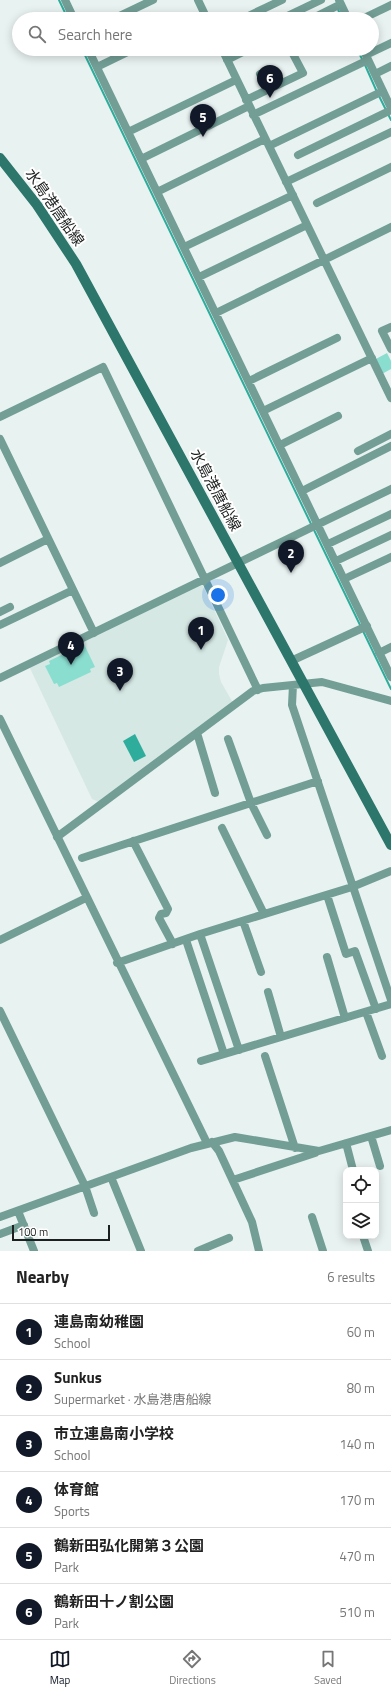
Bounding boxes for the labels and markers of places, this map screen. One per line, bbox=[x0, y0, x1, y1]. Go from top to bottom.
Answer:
pin: 6 bbox=[257, 65, 283, 98]
pin: 5 bbox=[190, 104, 216, 137]
pin: 2 bbox=[278, 540, 304, 573]
pin: 1 bbox=[188, 617, 214, 650]
pin: 4 bbox=[58, 632, 84, 665]
pin: 3 bbox=[107, 658, 133, 691]

